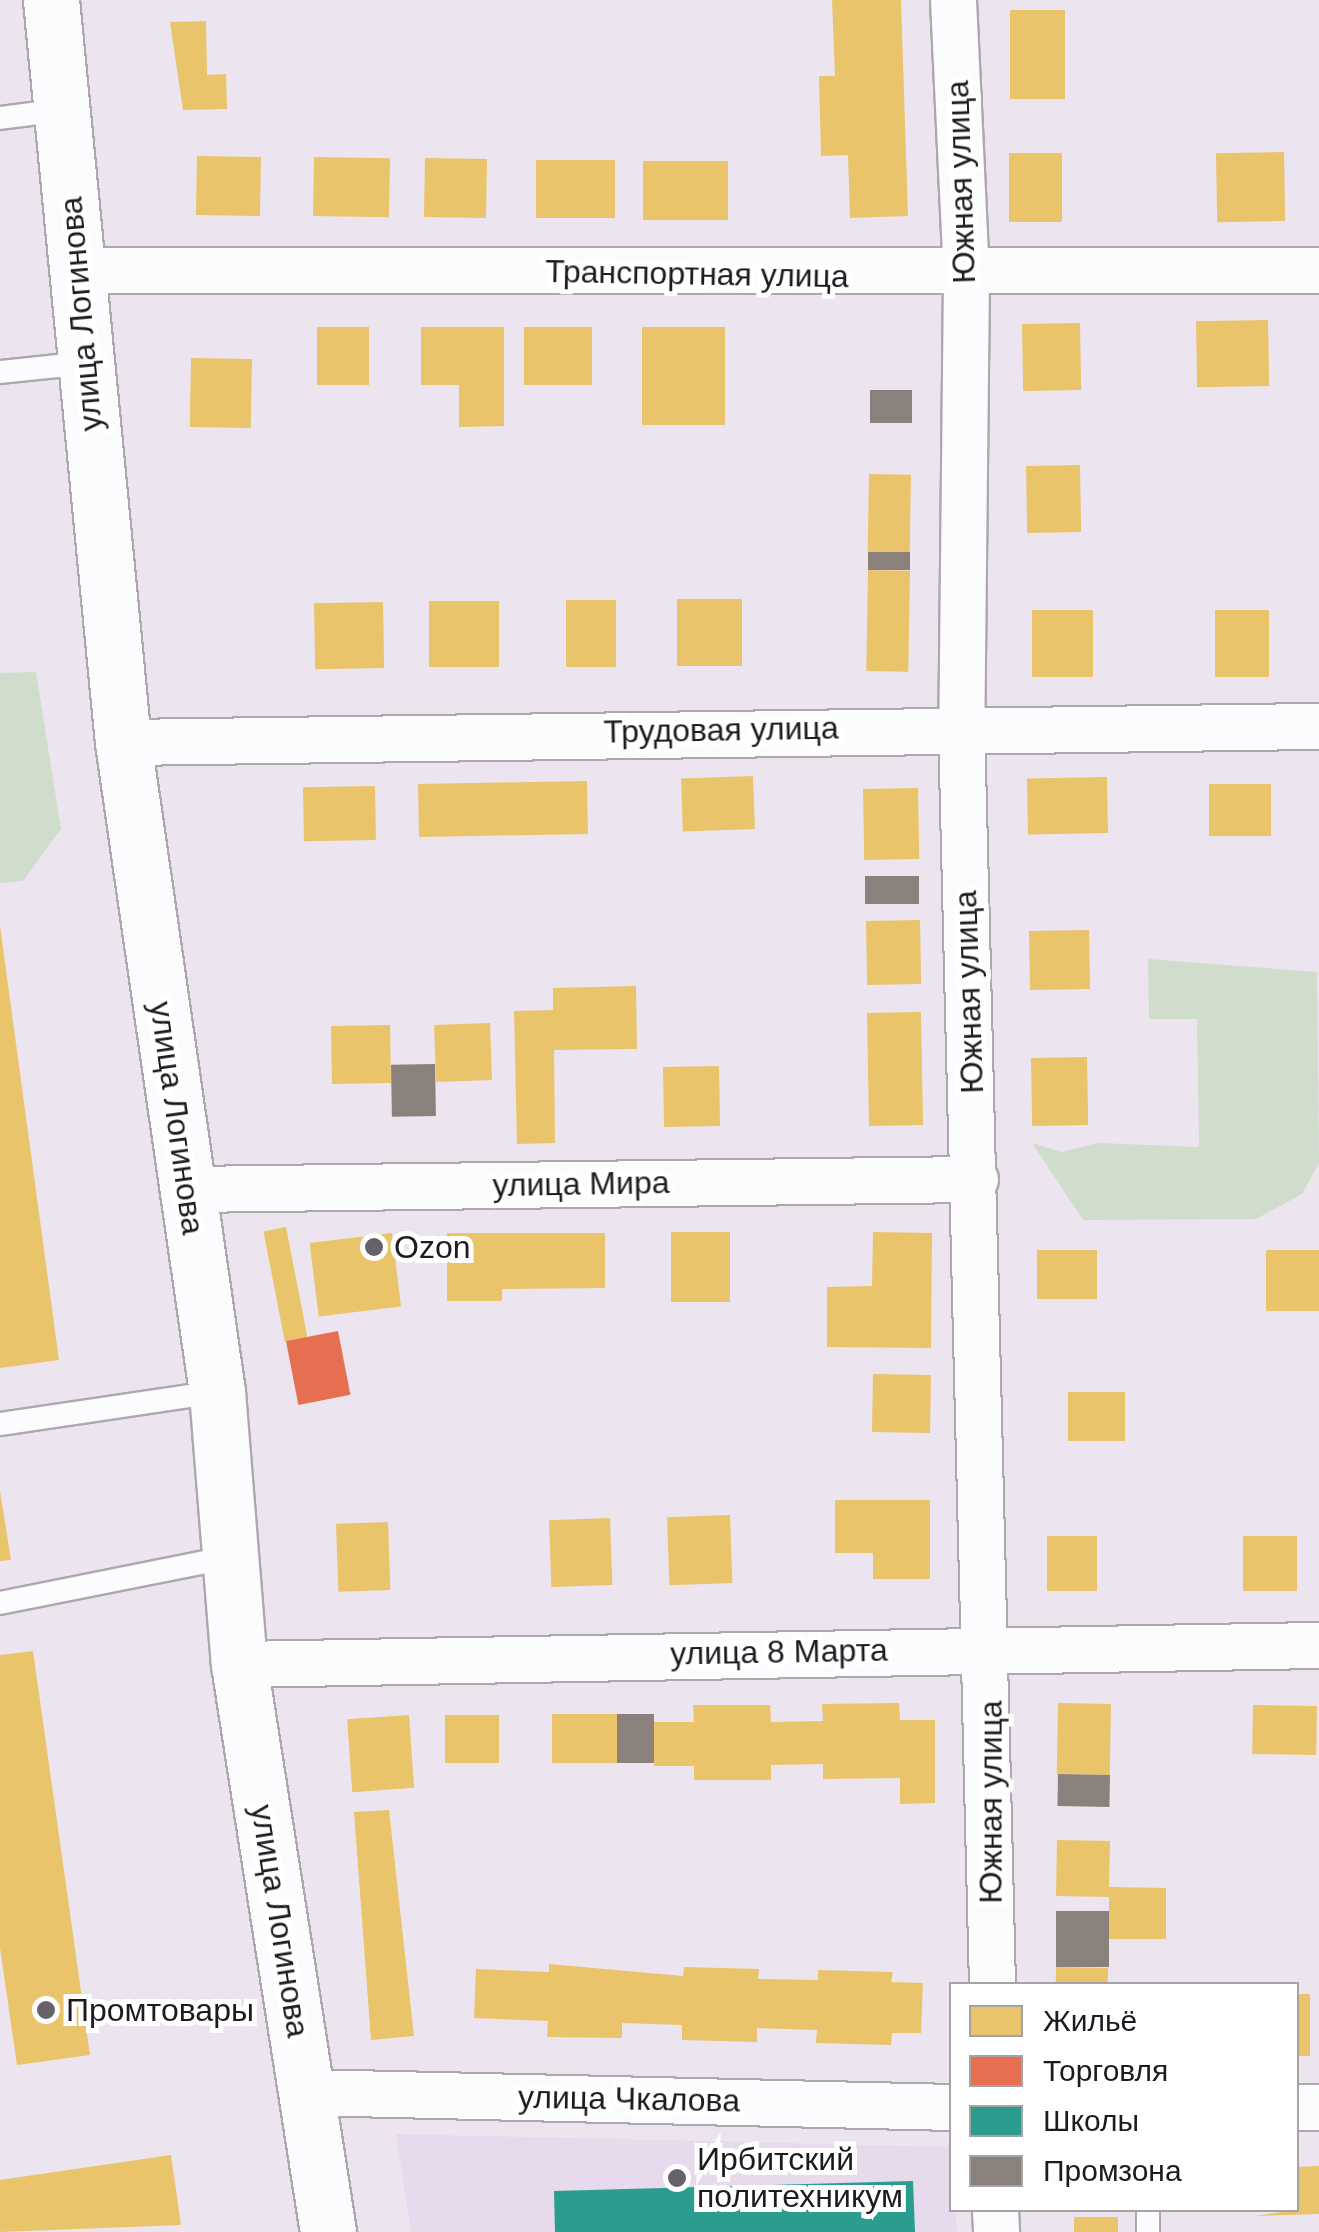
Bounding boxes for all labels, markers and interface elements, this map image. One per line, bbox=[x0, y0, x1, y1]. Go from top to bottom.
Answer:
street label: Южная улица bbox=[938, 80, 984, 284]
street label: улица Логинова bbox=[52, 195, 110, 433]
street label: Транспортная улица bbox=[545, 252, 849, 296]
street label: Трудовая улица bbox=[603, 709, 839, 751]
street label: Южная улица bbox=[946, 890, 992, 1094]
street label: улица Логинова bbox=[142, 999, 212, 1237]
street label: улица Мира bbox=[492, 1163, 670, 1205]
place label: Ozon bbox=[394, 1228, 470, 1266]
marker: Ozon bbox=[363, 1236, 385, 1258]
street label: улица 8 Марта bbox=[670, 1631, 888, 1673]
street label: Южная улица bbox=[972, 1700, 1010, 1904]
street label: улица Логинова bbox=[243, 1802, 317, 2040]
legend bbox=[949, 1982, 1299, 2212]
place label: Промтовары bbox=[66, 1991, 254, 2029]
marker: Промтовары bbox=[35, 1999, 57, 2021]
text: Жильё bbox=[1043, 2004, 1137, 2037]
text: Торговля bbox=[1043, 2054, 1168, 2087]
street label: улица Чкалова bbox=[518, 2078, 740, 2120]
text: Школы bbox=[1043, 2104, 1139, 2137]
place label: Ирбитский политехникум bbox=[697, 2141, 903, 2216]
text: Промзона bbox=[1043, 2154, 1182, 2187]
marker: Ирбитский политехникум bbox=[666, 2167, 688, 2189]

